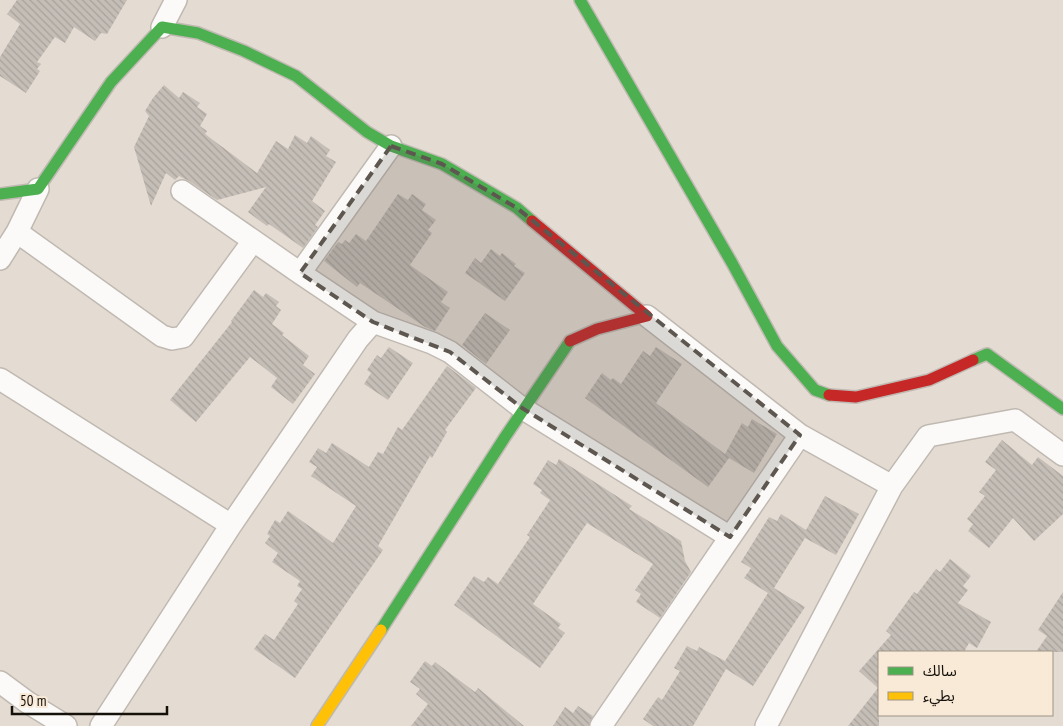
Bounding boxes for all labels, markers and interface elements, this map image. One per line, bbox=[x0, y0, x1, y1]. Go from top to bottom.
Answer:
legend bbox=[878, 651, 1053, 716]
text: سالك bbox=[923, 661, 957, 680]
scale bar bbox=[12, 684, 168, 716]
text: بطيء bbox=[923, 686, 955, 707]
text: 50 m bbox=[20, 691, 46, 710]

